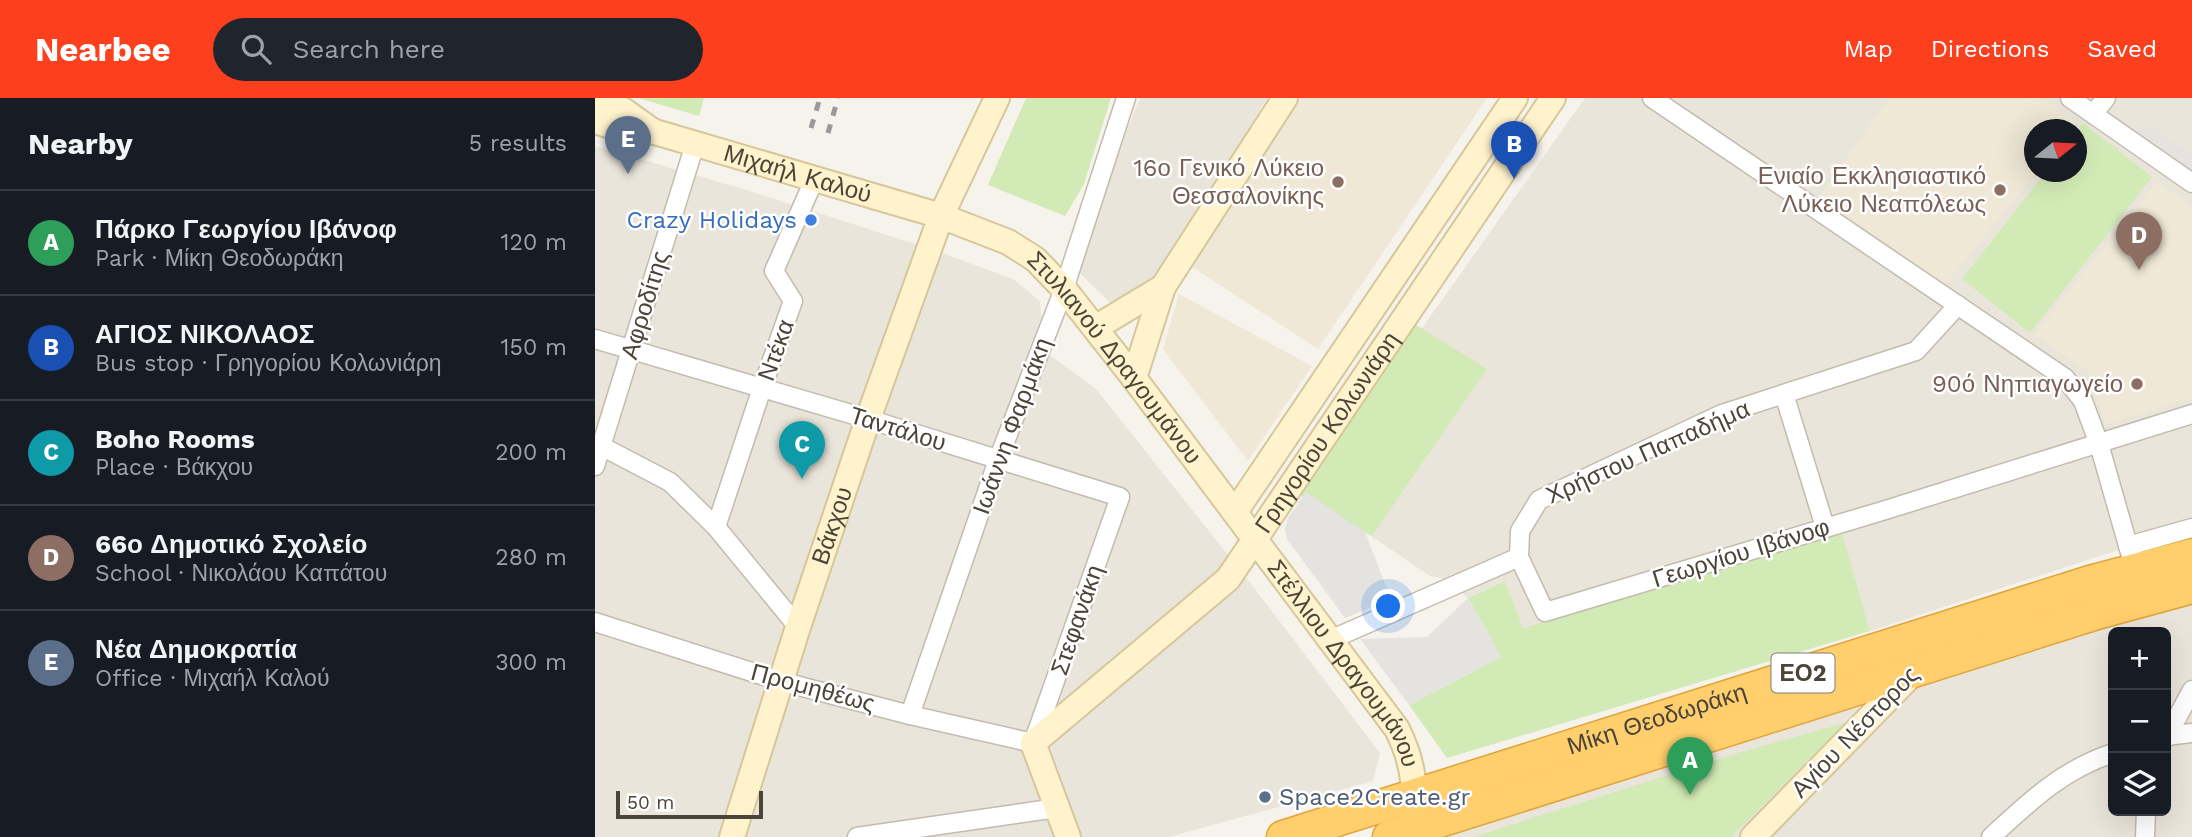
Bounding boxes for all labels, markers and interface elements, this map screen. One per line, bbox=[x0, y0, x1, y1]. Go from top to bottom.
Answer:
search box bbox=[213, 18, 703, 81]
text: Nearbee bbox=[35, 30, 171, 69]
icon: search bbox=[237, 30, 275, 68]
text: Search here bbox=[293, 34, 445, 64]
text: Map bbox=[1844, 35, 1893, 63]
text: Directions bbox=[1931, 35, 2049, 63]
text: Saved bbox=[2087, 35, 2157, 63]
pin: E bbox=[605, 116, 651, 174]
north arrow bbox=[2024, 119, 2087, 182]
pin: B bbox=[1491, 121, 1537, 179]
text: Nearby bbox=[28, 126, 133, 161]
text: 5 results bbox=[469, 130, 567, 157]
street label: Μιχαήλ Καλού bbox=[721, 139, 875, 209]
place label: 16ο Γενικό Λύκειο Θεσσαλονίκης bbox=[1133, 154, 1324, 210]
place label: Ενιαίο Εκκλησιαστικό Λύκειο Νεαπόλεως bbox=[1758, 162, 1986, 218]
marker: 16ο Γενικό Λύκειο Θεσσαλονίκης bbox=[1330, 174, 1346, 190]
marker: Ενιαίο Εκκλησιαστικό Λύκειο Νεαπόλεως bbox=[1992, 182, 2008, 198]
place label: Crazy Holidays bbox=[627, 206, 797, 234]
marker: Crazy Holidays bbox=[803, 212, 819, 228]
pin: D bbox=[2116, 212, 2162, 270]
text: Πάρκο Γεωργίου Ιβάνοφ bbox=[95, 214, 397, 244]
text: A bbox=[43, 229, 59, 256]
text: 120 m bbox=[501, 229, 567, 256]
text: Park · Μίκη Θεοδωράκη bbox=[95, 245, 344, 272]
street label: Στυλιανού Δραγουμάνου bbox=[1022, 246, 1207, 469]
street label: Αφροδίτης bbox=[615, 248, 675, 362]
street label: Ντέκα bbox=[752, 315, 800, 384]
text: ΑΓΙΟΣ ΝΙΚΟΛΑΟΣ bbox=[95, 319, 314, 349]
street label: Γρηγορίου Κολωνιάρη bbox=[1249, 327, 1405, 538]
text: B bbox=[43, 334, 59, 361]
text: 150 m bbox=[501, 334, 567, 361]
street label: Ιωάννη Φαρμάκη bbox=[967, 334, 1057, 518]
text: Bus stop · Γρηγορίου Κολωνιάρη bbox=[95, 350, 442, 377]
place label: 90ό Νηπιαγωγείο bbox=[1932, 370, 2123, 398]
marker: 90ό Νηπιαγωγείο bbox=[2129, 376, 2145, 392]
street label: Χρήστου Παπαδήμα bbox=[1542, 394, 1754, 510]
street label: Ταντάλου bbox=[847, 401, 949, 457]
pin: C bbox=[779, 421, 825, 479]
text: Boho Rooms bbox=[95, 424, 255, 454]
text: C bbox=[43, 439, 59, 466]
text: 200 m bbox=[495, 439, 567, 466]
text: Place · Βάκχου bbox=[95, 454, 253, 481]
street label: Βάκχου bbox=[806, 483, 858, 568]
street label: Γεωργίου Ιβάνοφ bbox=[1649, 513, 1833, 593]
text: 66ο Δημοτικό Σχολείο bbox=[95, 529, 367, 559]
text: D bbox=[43, 544, 59, 571]
text: 280 m bbox=[495, 544, 567, 571]
street label: Στέλλιου Δραγουμάνου bbox=[1261, 555, 1424, 770]
text: School · Νικολάου Καπάτου bbox=[95, 560, 387, 587]
street label: Στεφανάκη bbox=[1045, 561, 1109, 679]
your location bbox=[1371, 589, 1405, 623]
map controls bbox=[2108, 627, 2171, 816]
button: + bbox=[2108, 627, 2171, 690]
text: Νέα Δημοκρατία bbox=[95, 634, 297, 664]
text: E bbox=[44, 649, 58, 676]
text: 300 m bbox=[495, 649, 567, 676]
road number: ΕΟ2 bbox=[1771, 653, 1835, 692]
street label: Προμηθέως bbox=[748, 658, 878, 718]
street label: Αγίου Νέστορος bbox=[1785, 661, 1925, 803]
text: Office · Μιχαήλ Καλού bbox=[95, 665, 329, 692]
street label: Μίκη Θεοδωράκη bbox=[1564, 677, 1750, 760]
button: − bbox=[2108, 690, 2171, 753]
pin: A bbox=[1667, 737, 1713, 795]
button: layers bbox=[2108, 753, 2171, 816]
place label: Space2Create.gr bbox=[1279, 783, 1471, 811]
scale bar bbox=[616, 788, 763, 820]
marker: Space2Create.gr bbox=[1257, 789, 1273, 805]
text: 50 m bbox=[627, 791, 674, 814]

